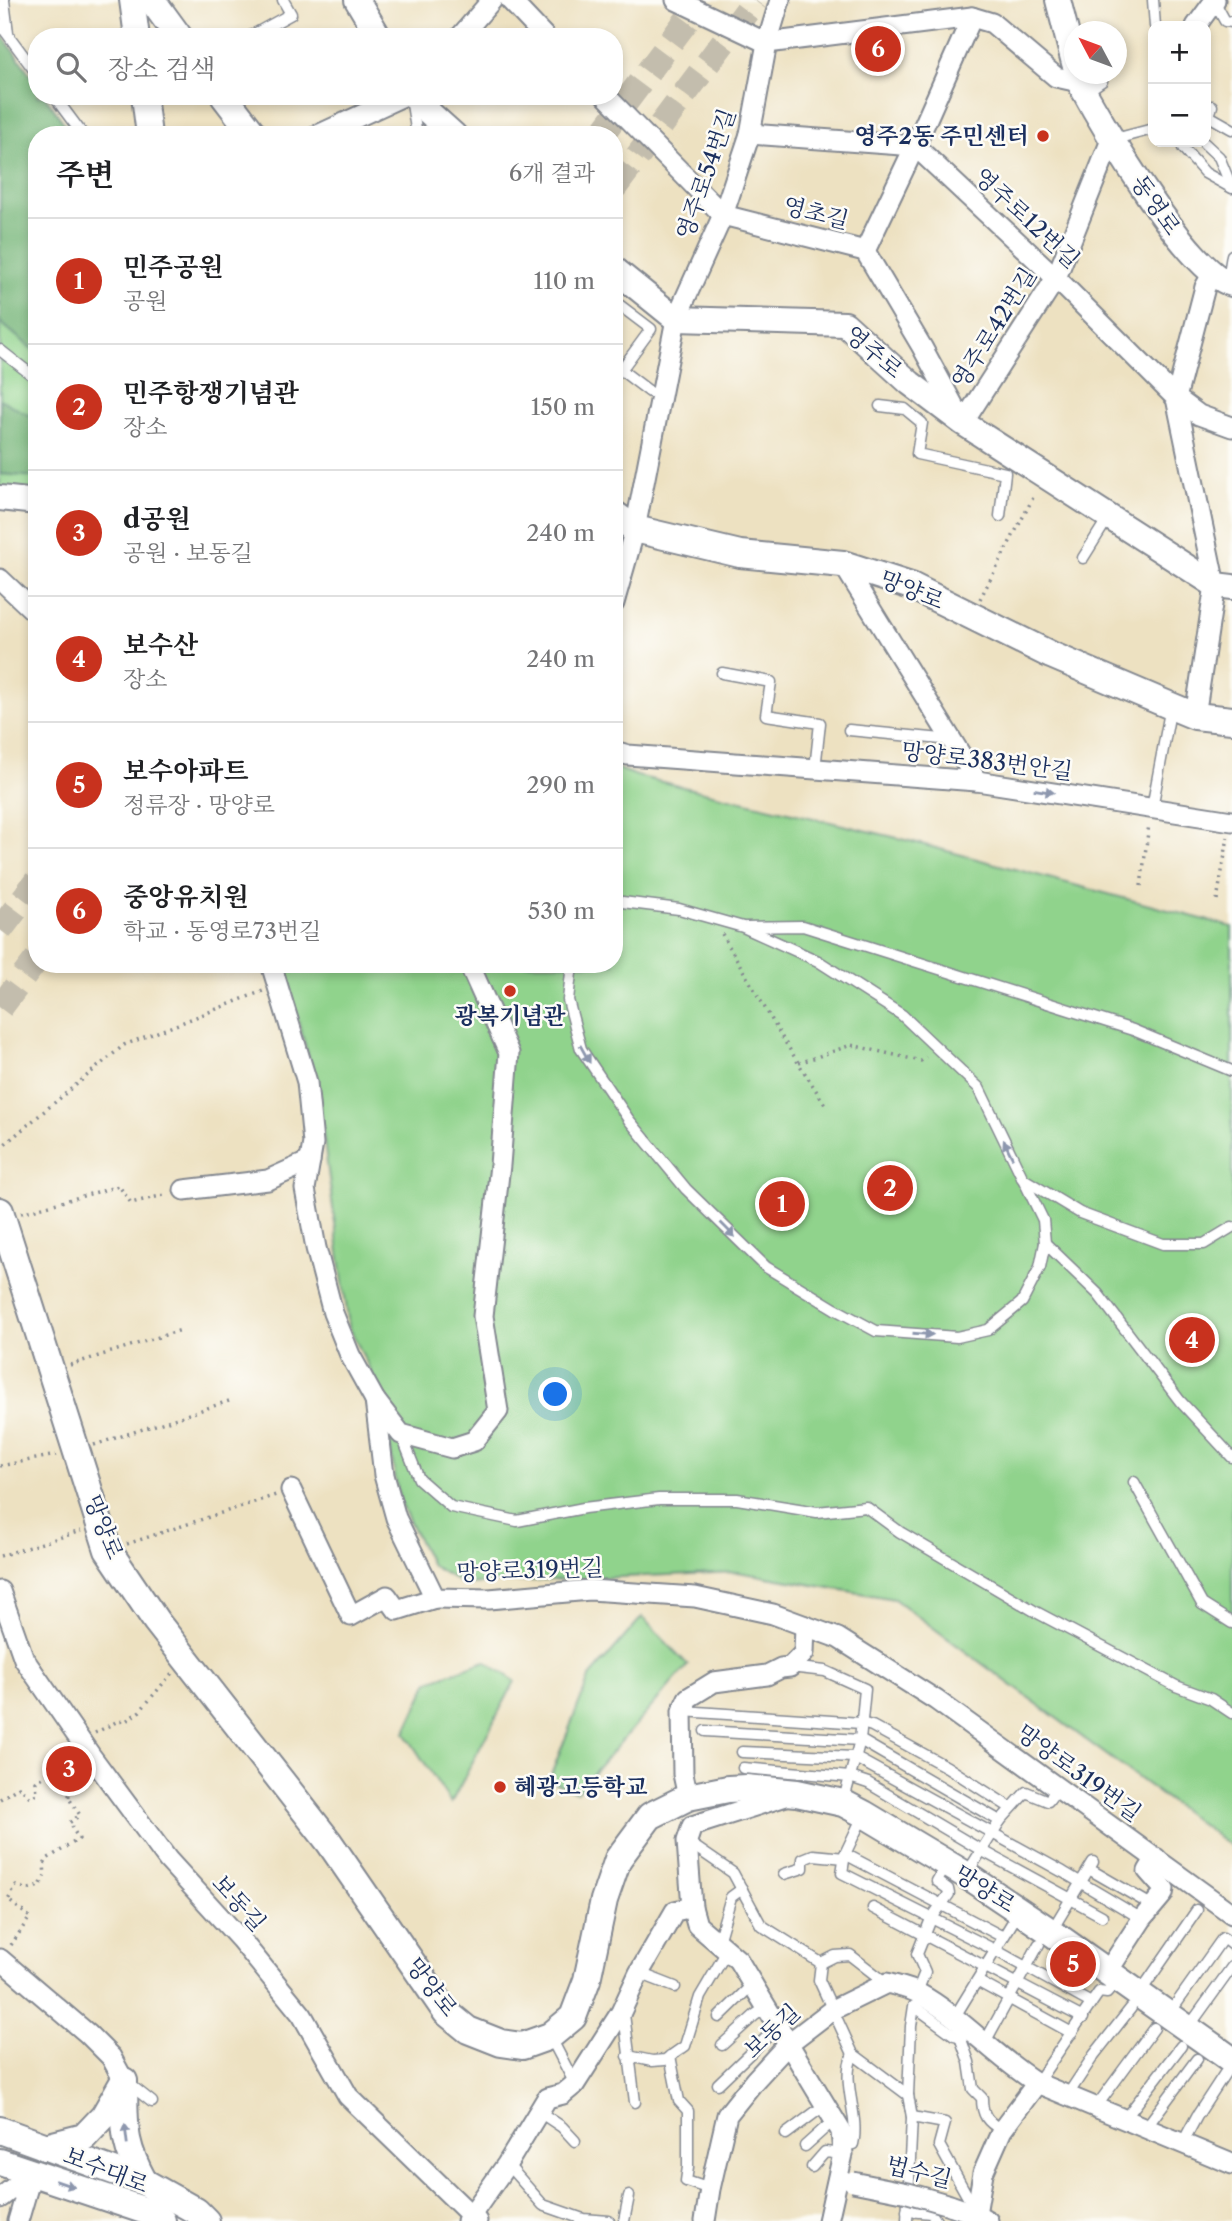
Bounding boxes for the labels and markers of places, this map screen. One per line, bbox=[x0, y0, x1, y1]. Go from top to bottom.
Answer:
pin: 6 bbox=[855, 23, 901, 75]
place label: 영주2동 주민센터 bbox=[854, 122, 1029, 150]
marker: 영주2동 주민센터 bbox=[1035, 128, 1051, 144]
marker: 광복기념관 bbox=[502, 983, 518, 999]
place label: 광복기념관 bbox=[454, 1002, 566, 1030]
pin: 2 bbox=[867, 1162, 913, 1214]
pin: 1 bbox=[759, 1178, 805, 1230]
pin: 4 bbox=[1169, 1314, 1215, 1366]
pin: 3 bbox=[46, 1743, 92, 1795]
place label: 혜광고등학교 bbox=[514, 1773, 648, 1801]
marker: 혜광고등학교 bbox=[492, 1779, 508, 1795]
pin: 5 bbox=[1050, 1938, 1096, 1990]

